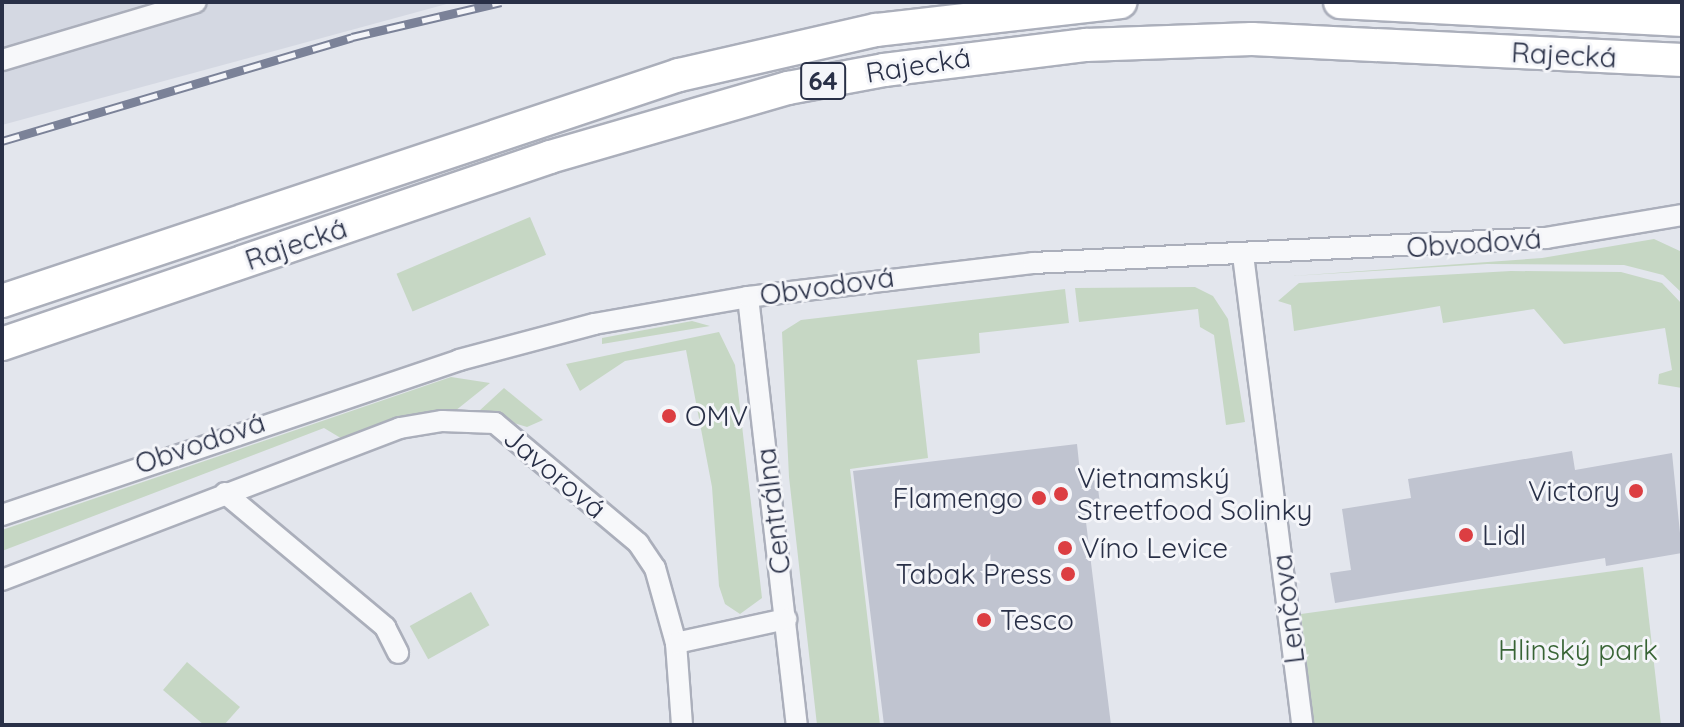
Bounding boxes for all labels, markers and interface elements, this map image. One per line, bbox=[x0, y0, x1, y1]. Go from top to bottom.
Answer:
street label: Rajecká bbox=[1510, 35, 1618, 75]
street label: Rajecká bbox=[863, 40, 973, 90]
road number: 64 bbox=[799, 59, 847, 103]
street label: Rajecká bbox=[241, 211, 351, 277]
street label: Obvodová bbox=[1405, 222, 1543, 264]
street label: Obvodová bbox=[758, 260, 896, 312]
place label: OMV bbox=[685, 399, 748, 433]
street label: Obvodová bbox=[131, 405, 269, 481]
marker: OMV bbox=[660, 407, 678, 425]
street label: Javorová bbox=[497, 421, 613, 525]
street label: Centrálna bbox=[749, 446, 797, 576]
place label: Vietnamský Streetfood Solinky bbox=[1077, 461, 1312, 527]
place label: Victory bbox=[1528, 474, 1620, 508]
place label: Flamengo bbox=[892, 481, 1023, 515]
marker: Victory bbox=[1627, 482, 1645, 500]
marker: Vietnamský Streetfood Solinky bbox=[1052, 485, 1070, 503]
marker: Flamengo bbox=[1030, 489, 1048, 507]
place label: Lidl bbox=[1482, 518, 1526, 552]
marker: Lidl bbox=[1457, 526, 1475, 544]
place label: Víno Levice bbox=[1081, 531, 1228, 565]
marker: Víno Levice bbox=[1056, 539, 1074, 557]
street label: Lenčova bbox=[1265, 552, 1311, 666]
place label: Tabak Press bbox=[895, 557, 1052, 591]
marker: Tabak Press bbox=[1059, 565, 1077, 583]
place label: Tesco bbox=[1000, 603, 1074, 637]
marker: Tesco bbox=[975, 611, 993, 629]
park label: Hlinský park bbox=[1498, 633, 1658, 667]

